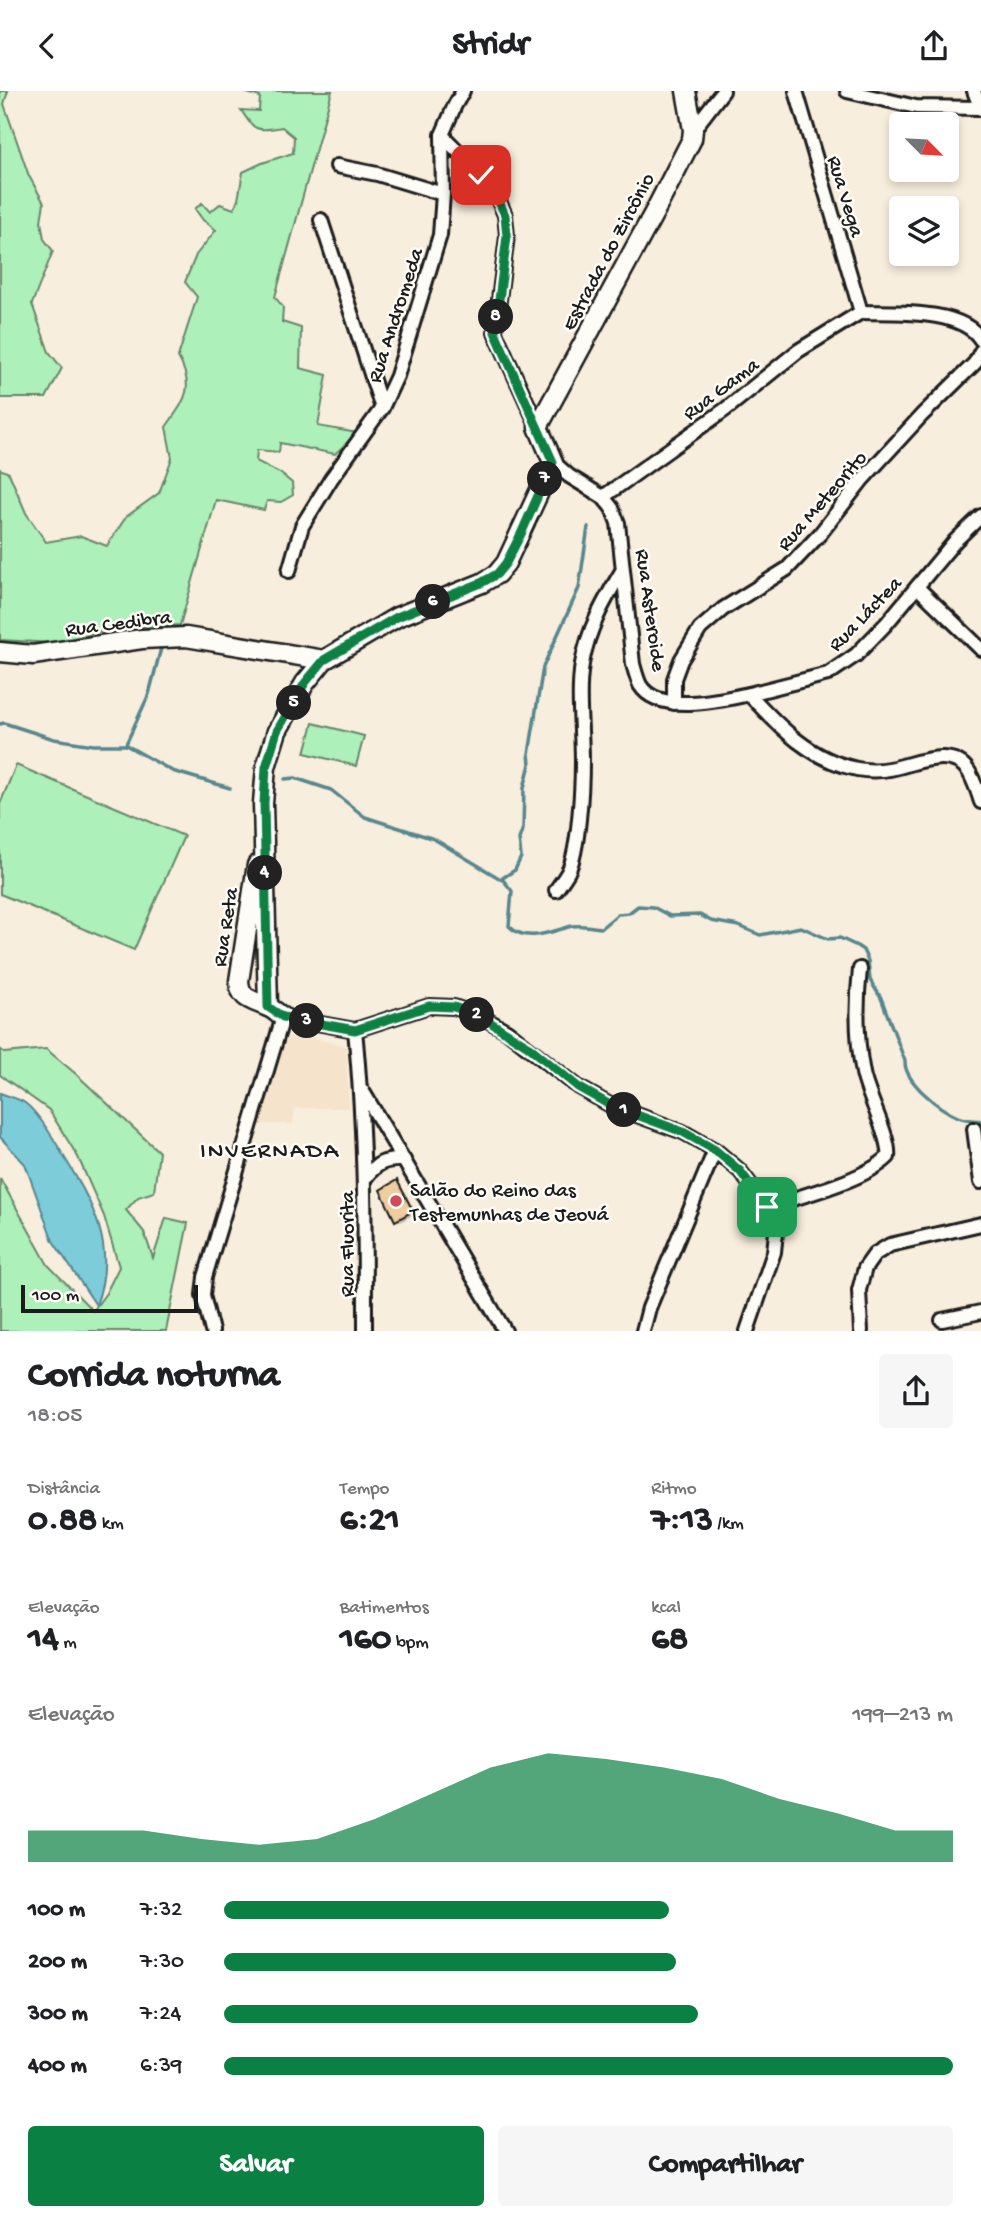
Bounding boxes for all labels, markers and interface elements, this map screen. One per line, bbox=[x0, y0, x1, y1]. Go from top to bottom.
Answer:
icon: back bbox=[28, 27, 66, 65]
text: Stridr bbox=[452, 27, 529, 65]
icon: share bbox=[915, 27, 953, 65]
north arrow bbox=[889, 112, 959, 182]
map controls bbox=[889, 112, 959, 266]
pin bbox=[451, 145, 511, 205]
street label: Rua Vega bbox=[819, 153, 868, 242]
icon: check bbox=[462, 156, 500, 194]
street label: Estrada do Zircônio bbox=[558, 170, 662, 336]
button: layers bbox=[889, 196, 959, 266]
street label: Rua Andromeda bbox=[364, 244, 431, 387]
pin: 8 bbox=[478, 299, 514, 335]
text: 8 bbox=[490, 305, 501, 328]
street label: Rua Gama bbox=[679, 353, 766, 428]
street label: Rua Meteorito bbox=[773, 447, 874, 558]
pin: 7 bbox=[528, 461, 562, 497]
text: 7 bbox=[540, 467, 549, 490]
street label: Rua Asteroide bbox=[628, 548, 670, 674]
street label: Rua Láctea bbox=[825, 572, 909, 658]
pin: 6 bbox=[416, 585, 450, 619]
text: 6 bbox=[428, 590, 437, 613]
street label: Rua Cedibra bbox=[64, 606, 174, 644]
pin: 5 bbox=[276, 685, 312, 721]
text: 5 bbox=[289, 691, 299, 714]
pin: 4 bbox=[247, 855, 282, 891]
text: 4 bbox=[260, 861, 269, 884]
street label: Rua Reta bbox=[209, 885, 246, 969]
pin: 2 bbox=[460, 997, 494, 1033]
pin: 3 bbox=[290, 1003, 324, 1039]
text: 2 bbox=[472, 1003, 481, 1026]
text: 3 bbox=[302, 1009, 311, 1032]
pin: 1 bbox=[606, 1093, 642, 1127]
text: 1 bbox=[620, 1098, 627, 1121]
district label: INVERNADA bbox=[200, 1138, 340, 1167]
pin bbox=[737, 1177, 797, 1237]
place label: Salão do Reino das Testemunhas de Jeová bbox=[409, 1180, 610, 1229]
icon: arrive bbox=[748, 1188, 786, 1226]
street label: Rua Fluorita bbox=[337, 1190, 362, 1297]
marker: Salão do Reino das Testemunhas de Jeová bbox=[388, 1193, 404, 1209]
scale bar bbox=[21, 1282, 198, 1314]
text: 100 m bbox=[32, 1285, 79, 1308]
button: share bbox=[879, 1354, 953, 1428]
text: Corrida noturna bbox=[28, 1355, 280, 1399]
text: 18:05 bbox=[28, 1403, 82, 1430]
text: Distância bbox=[28, 1478, 100, 1501]
text: Tempo bbox=[340, 1478, 389, 1501]
text: Ritmo bbox=[651, 1478, 697, 1501]
text: 0.88 bbox=[28, 1501, 97, 1542]
text: 6:21 bbox=[340, 1501, 400, 1542]
text: 7:13 bbox=[651, 1501, 713, 1542]
text: km bbox=[97, 1513, 124, 1536]
text: /km bbox=[713, 1513, 744, 1536]
text: Elevação bbox=[28, 1597, 100, 1620]
text: Batimentos bbox=[340, 1597, 429, 1620]
text: kcal bbox=[651, 1597, 681, 1620]
text: 14 bbox=[28, 1620, 59, 1661]
text: 160 bbox=[340, 1620, 391, 1661]
text: 68 bbox=[651, 1620, 688, 1661]
text: m bbox=[59, 1632, 77, 1655]
text: bpm bbox=[391, 1632, 429, 1655]
text: Elevação bbox=[28, 1702, 115, 1729]
text: 199–213 m bbox=[852, 1702, 953, 1729]
text: 100 m bbox=[28, 1897, 85, 1924]
text: 7:32 bbox=[140, 1897, 182, 1924]
text: 200 m bbox=[28, 1949, 87, 1976]
text: 7:30 bbox=[140, 1949, 184, 1976]
text: 300 m bbox=[28, 2001, 88, 2028]
text: 7:24 bbox=[140, 2001, 181, 2028]
text: 400 m bbox=[28, 2053, 87, 2080]
text: 6:39 bbox=[140, 2053, 182, 2080]
button: Salvar bbox=[28, 2126, 484, 2206]
button: Compartilhar bbox=[498, 2126, 953, 2206]

